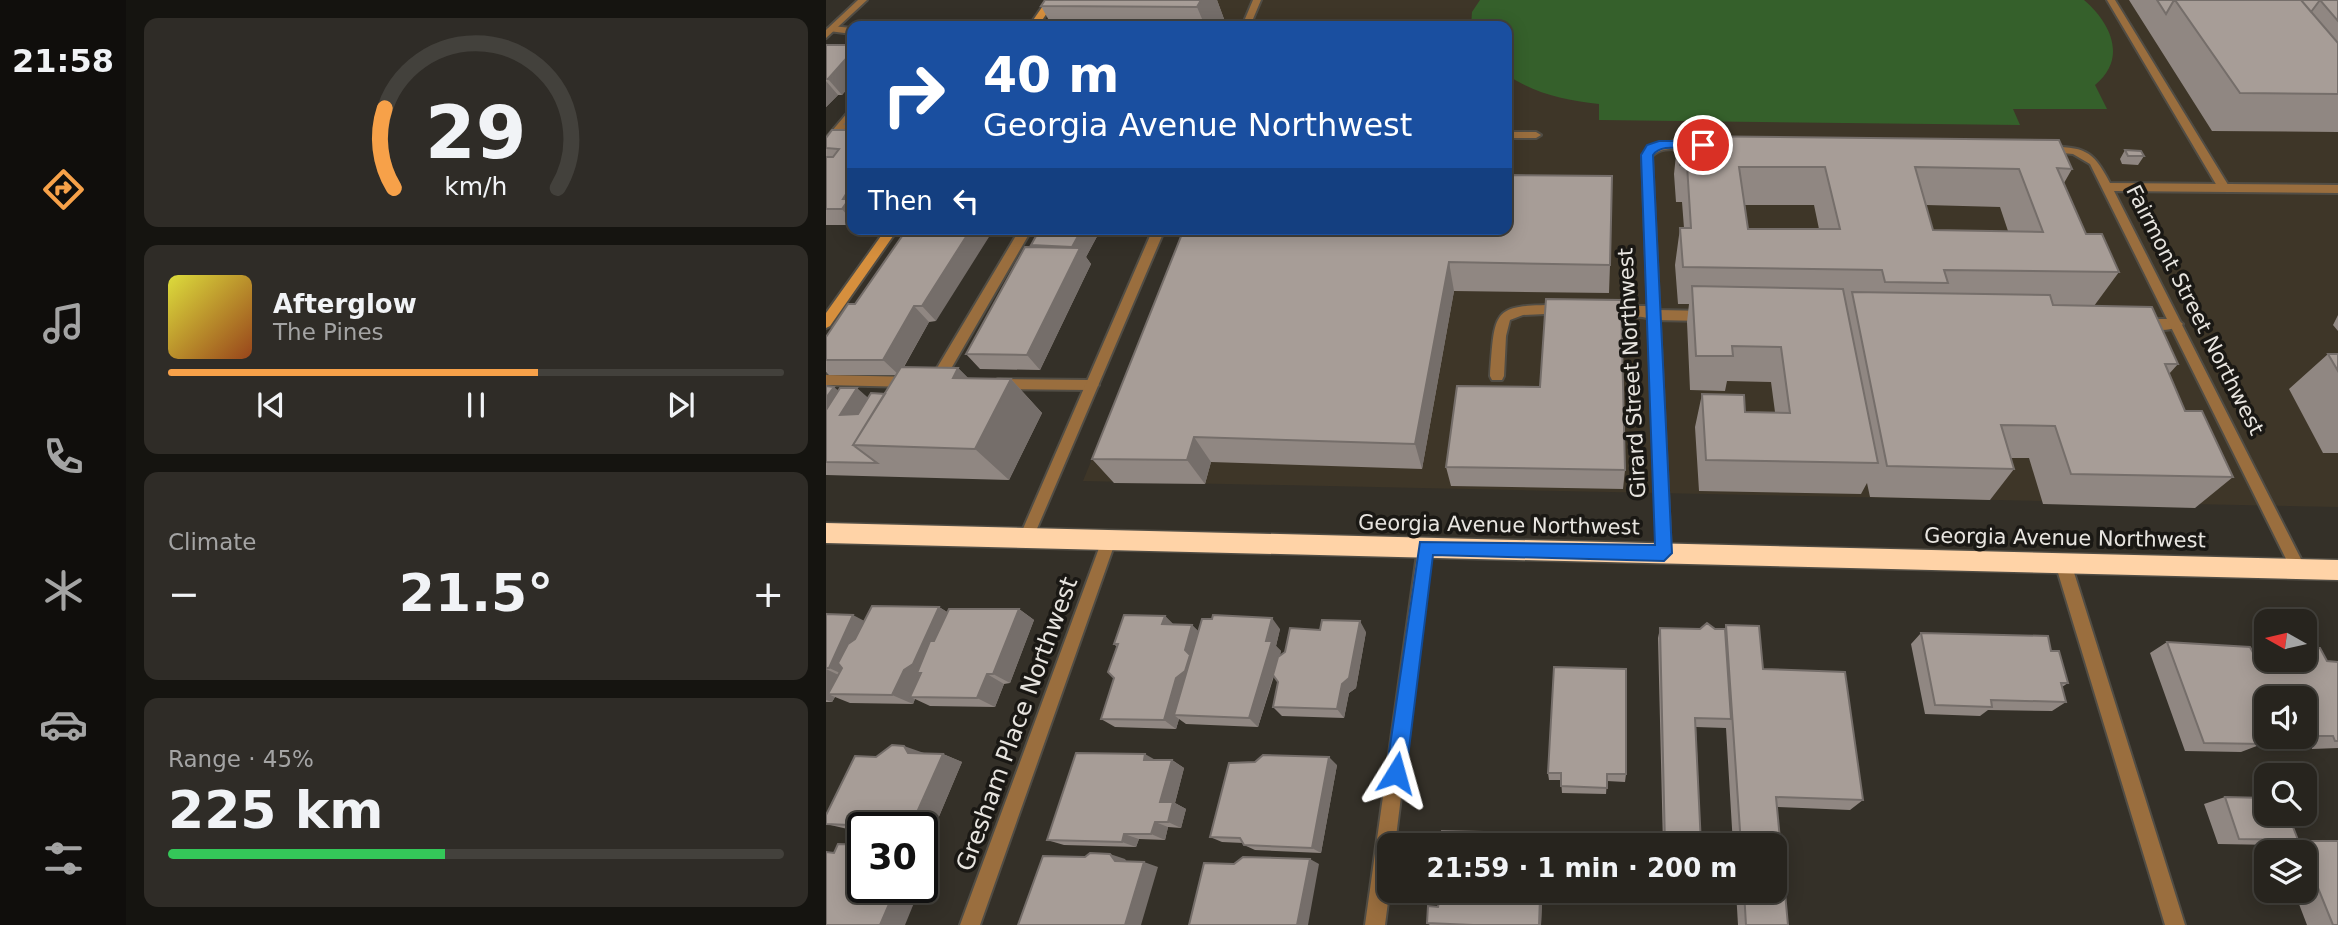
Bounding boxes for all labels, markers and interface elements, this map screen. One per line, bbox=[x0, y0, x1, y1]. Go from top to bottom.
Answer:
text: 21:58 bbox=[12, 42, 114, 80]
text: 40 m bbox=[983, 47, 1119, 104]
icon: right bbox=[868, 49, 959, 140]
text: 29 bbox=[425, 91, 527, 176]
text: Georgia Avenue Northwest bbox=[983, 106, 1412, 144]
pin bbox=[1673, 115, 1733, 175]
icon: arrive bbox=[1684, 126, 1722, 164]
icon: directions bbox=[39, 165, 88, 214]
text: km/h bbox=[444, 172, 508, 201]
street label: Fairmont Street Northwest bbox=[2121, 181, 2269, 439]
icon: left bbox=[947, 182, 985, 220]
text: Then bbox=[868, 186, 933, 216]
street label: Girard Street Northwest bbox=[1613, 247, 1651, 499]
text: Afterglow bbox=[273, 289, 417, 319]
icon: music bbox=[39, 299, 88, 348]
text: The Pines bbox=[273, 319, 384, 345]
icon: previous bbox=[252, 386, 290, 424]
icon: pause bbox=[457, 386, 495, 424]
icon: next bbox=[662, 386, 700, 424]
icon: phone bbox=[39, 432, 88, 481]
street label: Georgia Avenue Northwest bbox=[1358, 511, 1640, 539]
street label: Georgia Avenue Northwest bbox=[1924, 524, 2206, 552]
text: Climate bbox=[168, 529, 257, 555]
text: 21.5° bbox=[399, 563, 553, 623]
icon: climate bbox=[39, 566, 88, 615]
text: − bbox=[168, 572, 200, 616]
text: + bbox=[752, 572, 784, 616]
street label: Gresham Place Northwest bbox=[951, 573, 1083, 875]
north arrow bbox=[2254, 609, 2317, 672]
map controls bbox=[2254, 609, 2317, 903]
button: sound bbox=[2254, 686, 2317, 749]
icon: car bbox=[39, 700, 88, 749]
position arrow bbox=[1359, 736, 1433, 810]
text: Range · 45% bbox=[168, 746, 314, 772]
button: search bbox=[2254, 763, 2317, 826]
text: 225 km bbox=[168, 780, 383, 840]
speed limit sign: 30 bbox=[847, 812, 938, 903]
icon: filters bbox=[39, 834, 88, 883]
button: layers bbox=[2254, 840, 2317, 903]
text: 21:59 · 1 min · 200 m bbox=[1427, 853, 1737, 883]

